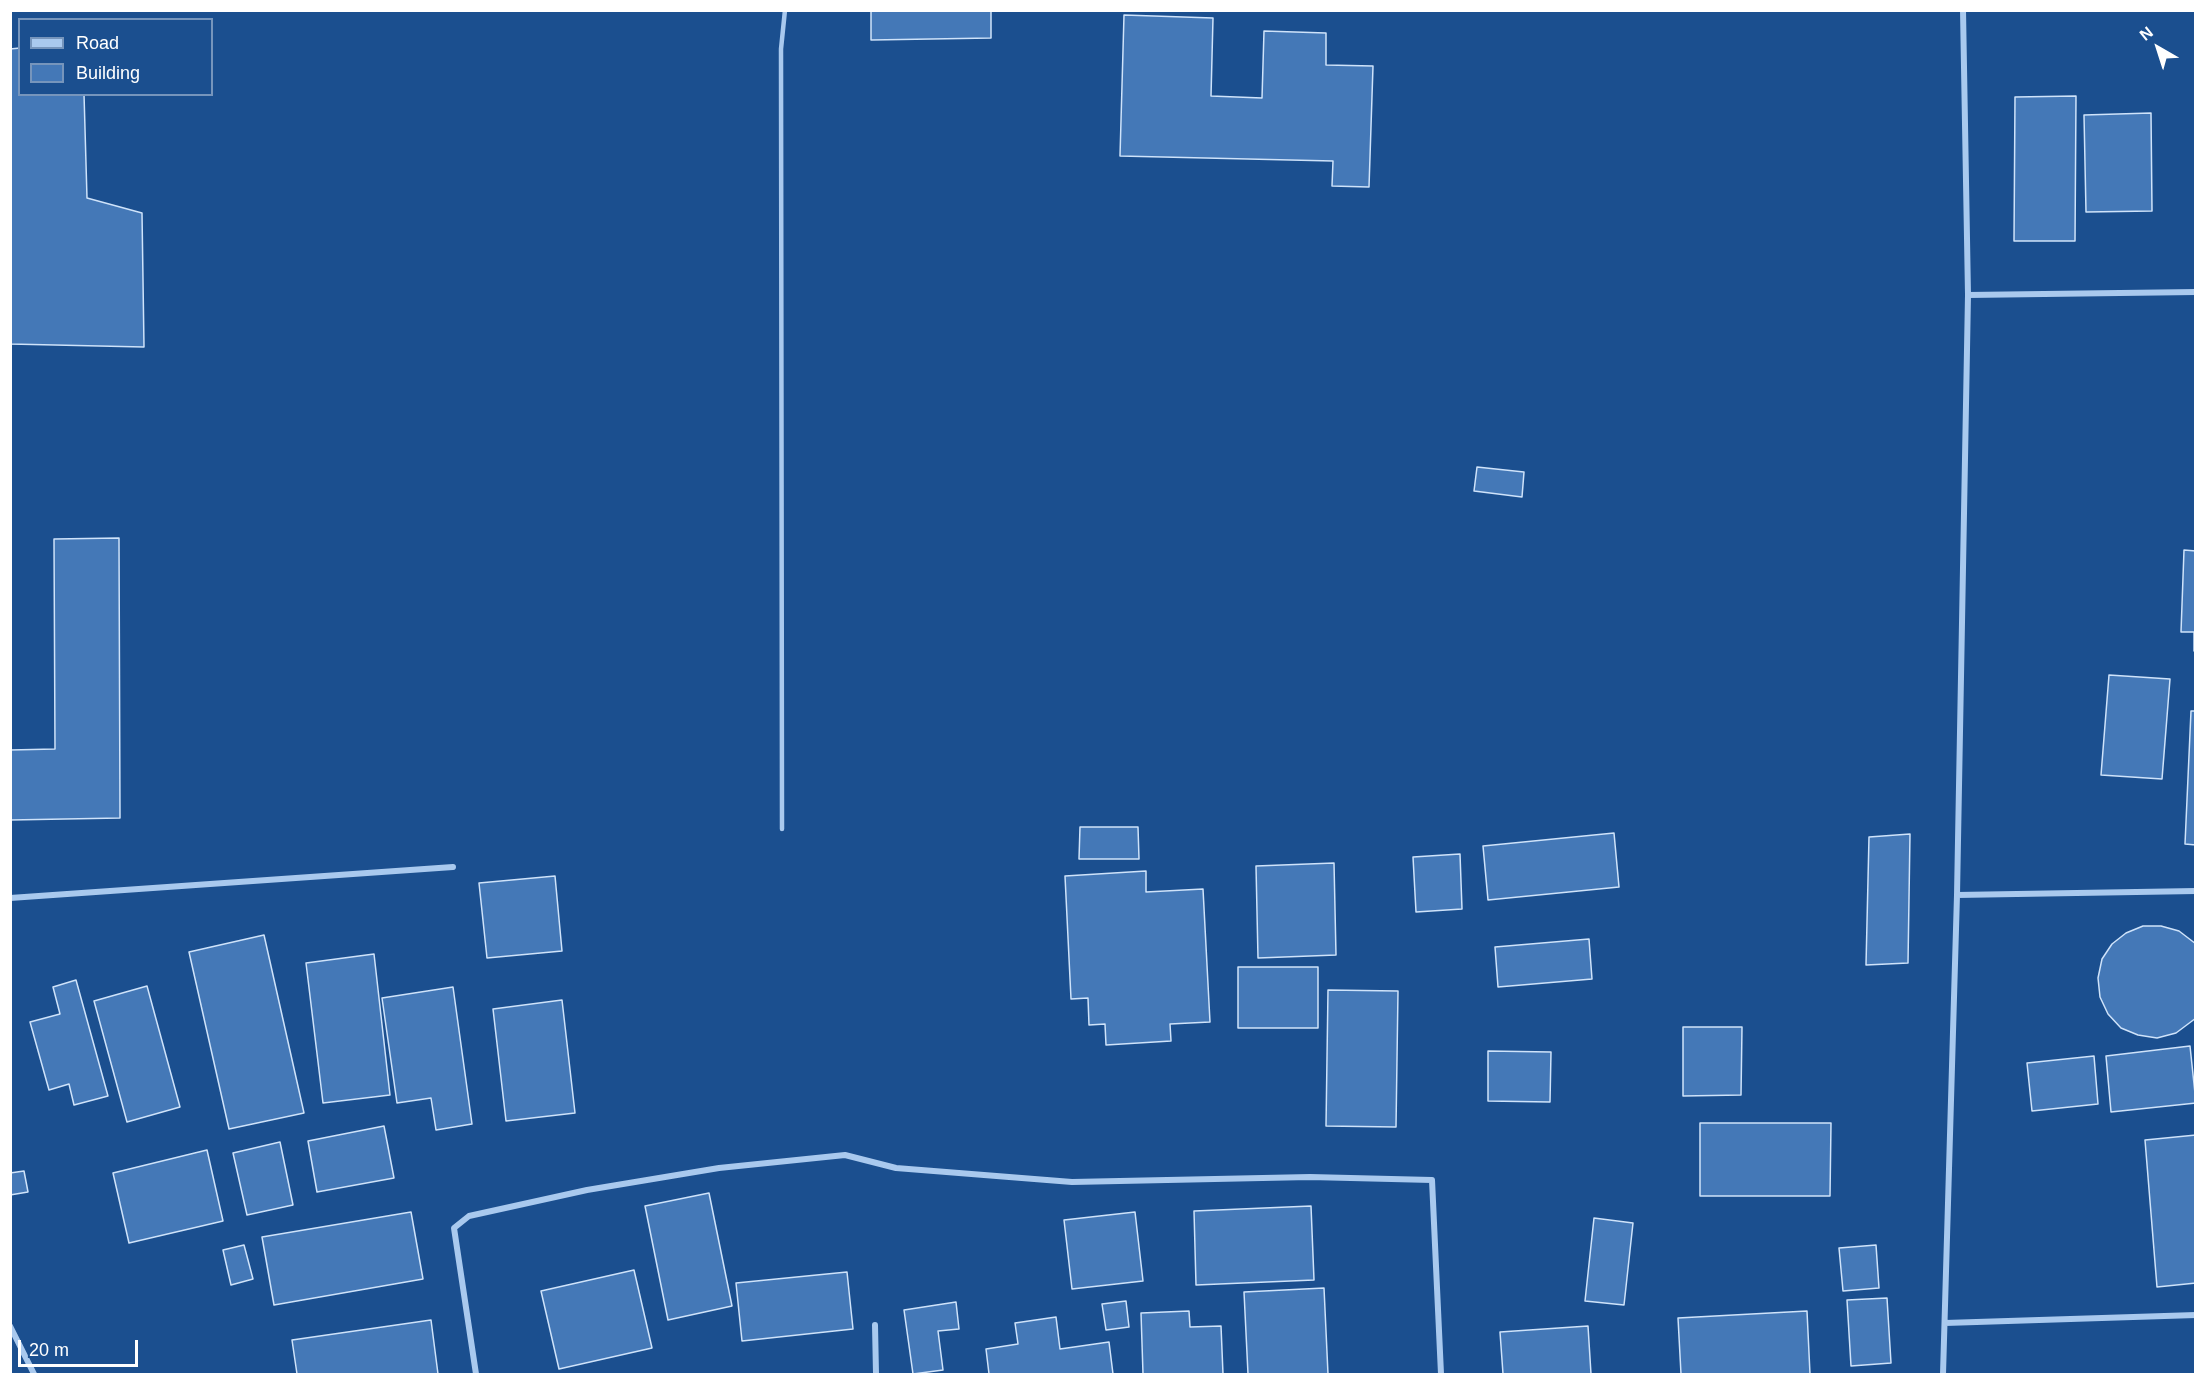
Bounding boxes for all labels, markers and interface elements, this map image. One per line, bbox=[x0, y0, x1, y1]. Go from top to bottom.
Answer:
legend bbox=[18, 18, 213, 96]
north arrow bbox=[2128, 18, 2188, 78]
text: N bbox=[2137, 23, 2156, 44]
text: Road bbox=[76, 33, 119, 53]
text: Building bbox=[76, 63, 140, 83]
scale bar bbox=[21, 1328, 141, 1366]
text: 20 m bbox=[29, 1340, 69, 1360]

